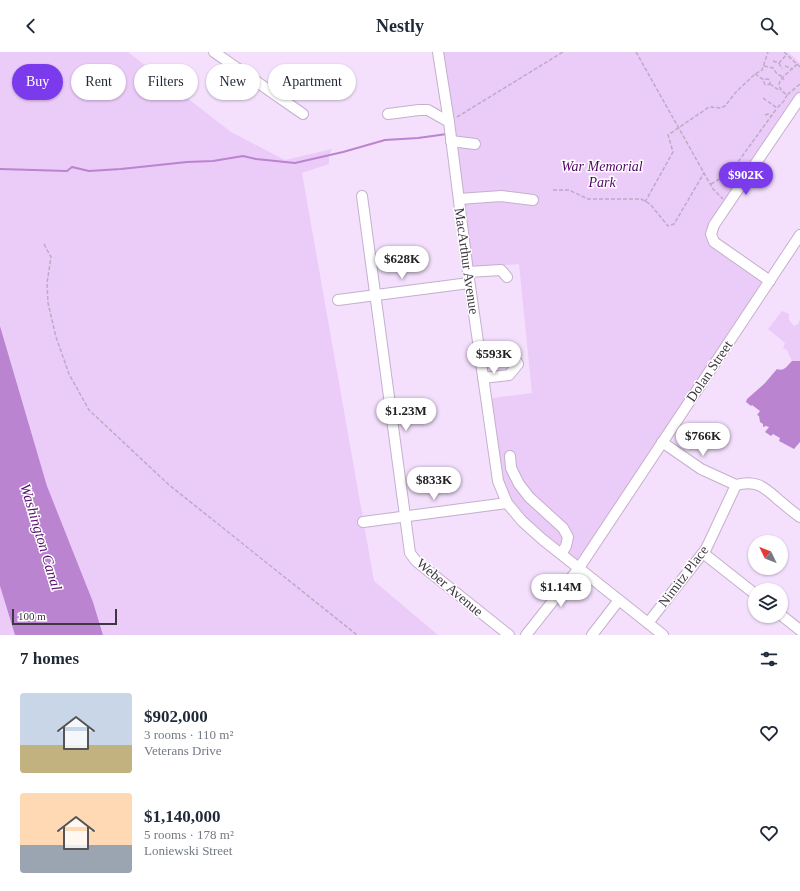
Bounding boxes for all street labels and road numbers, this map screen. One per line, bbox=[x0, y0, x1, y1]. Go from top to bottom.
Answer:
street label: MacArthur Avenue bbox=[452, 207, 481, 315]
street label: Dolan Street bbox=[684, 338, 735, 405]
street label: Nimitz Place bbox=[656, 543, 711, 610]
street label: Weber Avenue bbox=[414, 555, 486, 619]

